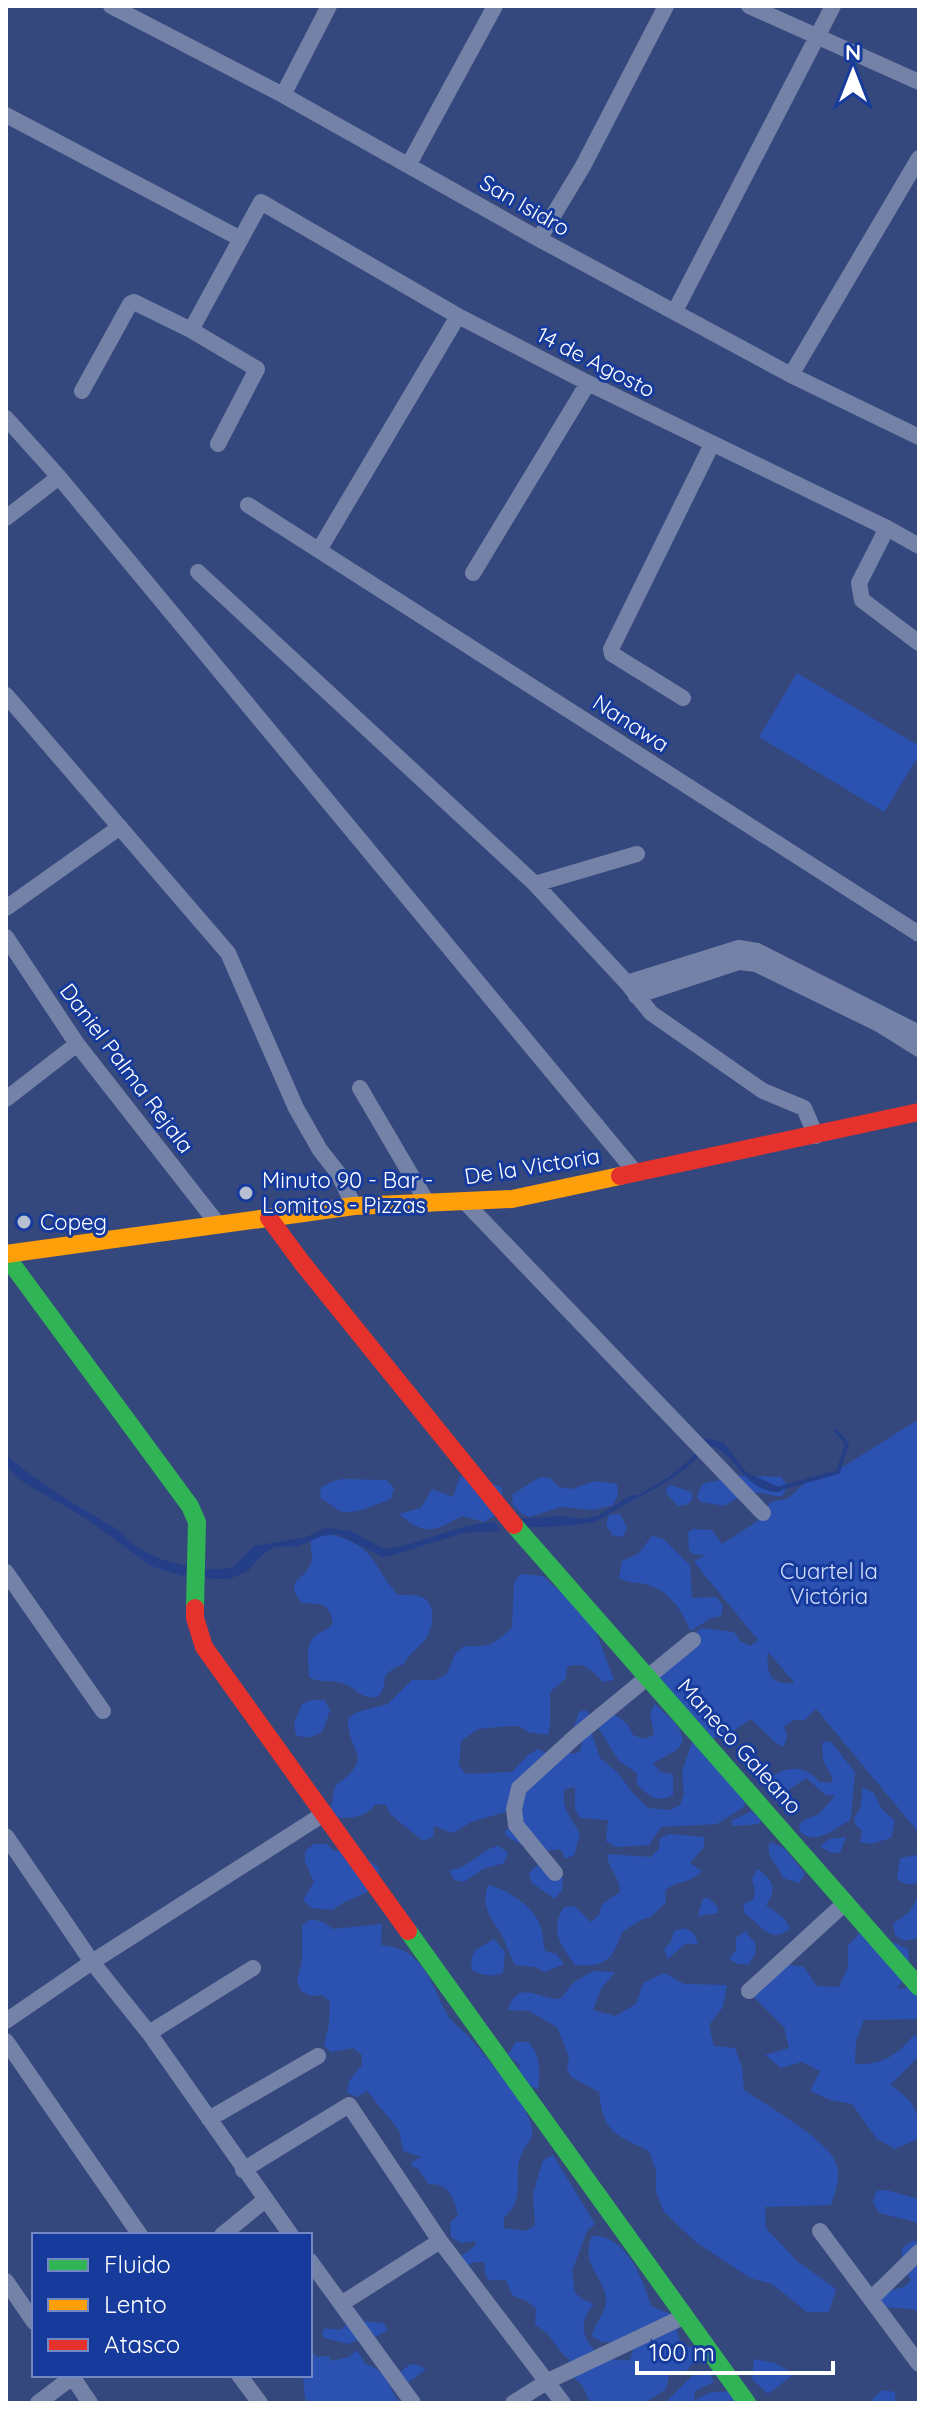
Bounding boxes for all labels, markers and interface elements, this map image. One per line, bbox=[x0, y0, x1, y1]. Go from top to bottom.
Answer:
north arrow bbox=[813, 32, 893, 112]
text: N bbox=[845, 38, 861, 66]
street label: San Isidro bbox=[475, 168, 575, 242]
street label: 14 de Agosto bbox=[532, 320, 660, 404]
street label: Nanawa bbox=[588, 688, 674, 758]
street label: Daniel Palma Rejala bbox=[54, 977, 200, 1159]
street label: De la Victoria bbox=[462, 1141, 602, 1191]
place label: Minuto 90 - Bar - Lomitos - Pizzas bbox=[262, 1166, 433, 1219]
marker: Minuto 90 - Bar - Lomitos - Pizzas bbox=[237, 1184, 255, 1202]
place label: Copeg bbox=[40, 1208, 107, 1236]
marker: Copeg bbox=[15, 1213, 33, 1231]
park label: Cuartel la Victória bbox=[780, 1557, 878, 1610]
street label: Maneco Galeano bbox=[672, 1672, 808, 1820]
legend bbox=[32, 2233, 312, 2377]
text: Fluido bbox=[104, 2249, 171, 2279]
text: Lento bbox=[104, 2289, 167, 2319]
scale bar bbox=[637, 2325, 833, 2375]
text: Atasco bbox=[104, 2329, 180, 2359]
text: 100 m bbox=[649, 2337, 715, 2367]

